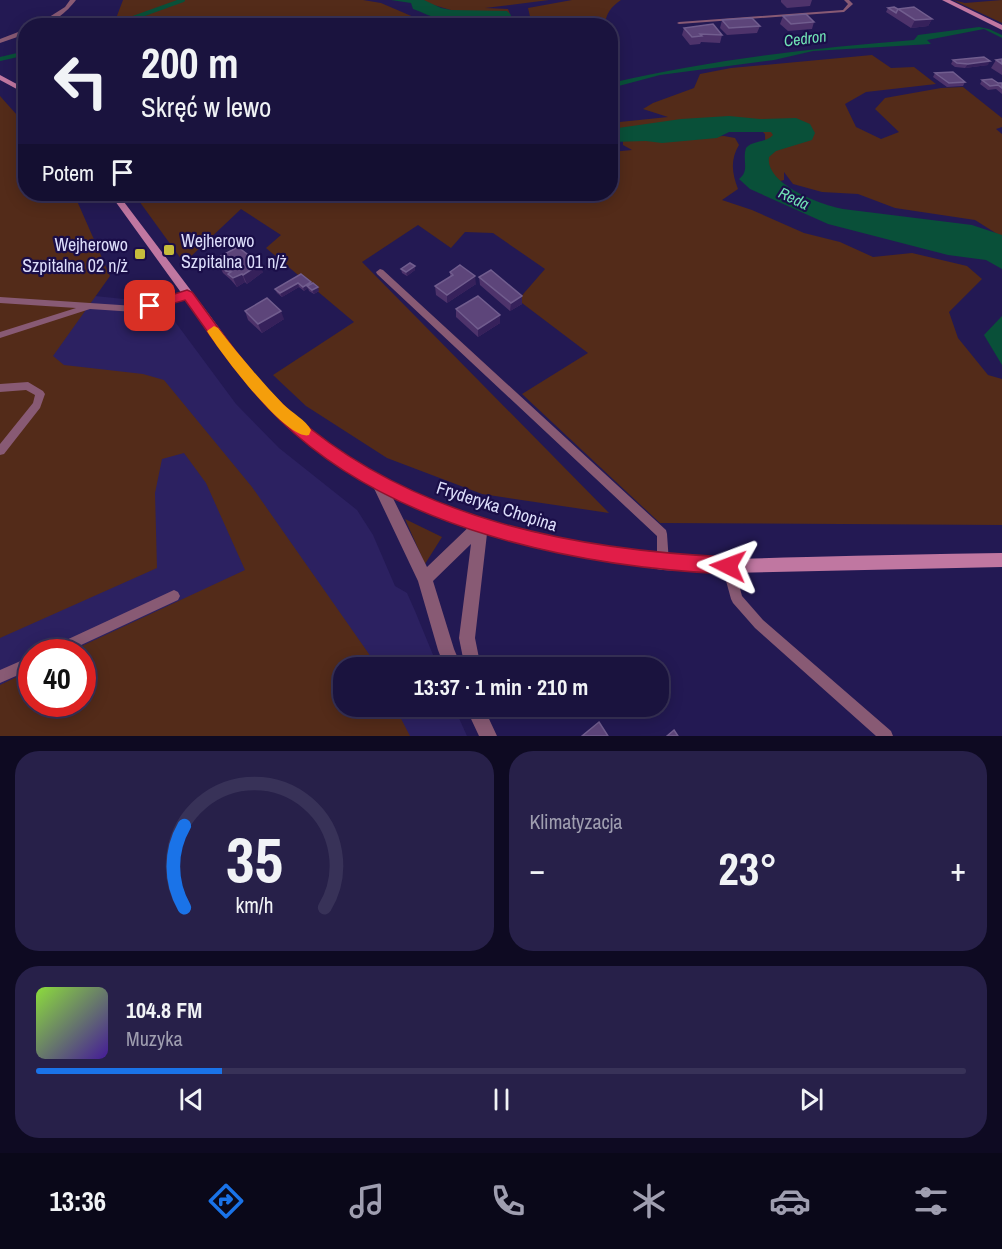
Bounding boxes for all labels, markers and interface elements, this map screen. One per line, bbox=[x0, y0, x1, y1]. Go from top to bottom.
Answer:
water label: Cedron bbox=[782, 24, 828, 52]
text: 200 m bbox=[141, 35, 239, 91]
icon: left bbox=[42, 42, 120, 120]
text: Skręć w lewo bbox=[141, 89, 271, 125]
icon: arrive bbox=[106, 156, 139, 189]
text: Potem bbox=[42, 158, 94, 188]
water label: Reda bbox=[775, 181, 813, 215]
place label: Wejherowo Szpitalna 01 n/ż bbox=[181, 228, 287, 274]
place label: Wejherowo Szpitalna 02 n/ż bbox=[22, 232, 128, 278]
marker: Wejherowo Szpitalna 01 n/ż bbox=[162, 243, 176, 257]
marker: Wejherowo Szpitalna 02 n/ż bbox=[133, 247, 147, 261]
pin bbox=[124, 280, 175, 331]
icon: arrive bbox=[133, 289, 166, 322]
street label: Fryderyka Chopina bbox=[433, 475, 561, 537]
position arrow bbox=[696, 534, 760, 598]
speed limit sign: 40 bbox=[18, 639, 96, 717]
text: 13:37 · 1 min · 210 m bbox=[414, 672, 588, 702]
text: Klimatyzacja bbox=[530, 808, 622, 835]
text: 35 bbox=[226, 817, 283, 901]
text: 23° bbox=[718, 838, 777, 899]
text: − bbox=[530, 847, 545, 891]
text: + bbox=[950, 847, 966, 891]
text: km/h bbox=[235, 891, 273, 920]
text: 104.8 FM bbox=[126, 995, 202, 1025]
text: Muzyka bbox=[126, 1025, 183, 1052]
icon: previous bbox=[175, 1083, 208, 1116]
icon: pause bbox=[485, 1083, 518, 1116]
icon: next bbox=[795, 1083, 828, 1116]
icon: directions bbox=[205, 1180, 247, 1222]
icon: music bbox=[346, 1180, 388, 1222]
icon: phone bbox=[487, 1180, 529, 1222]
icon: climate bbox=[628, 1180, 670, 1222]
icon: car bbox=[769, 1180, 811, 1222]
icon: filters bbox=[910, 1180, 952, 1222]
text: 13:36 bbox=[50, 1183, 106, 1219]

